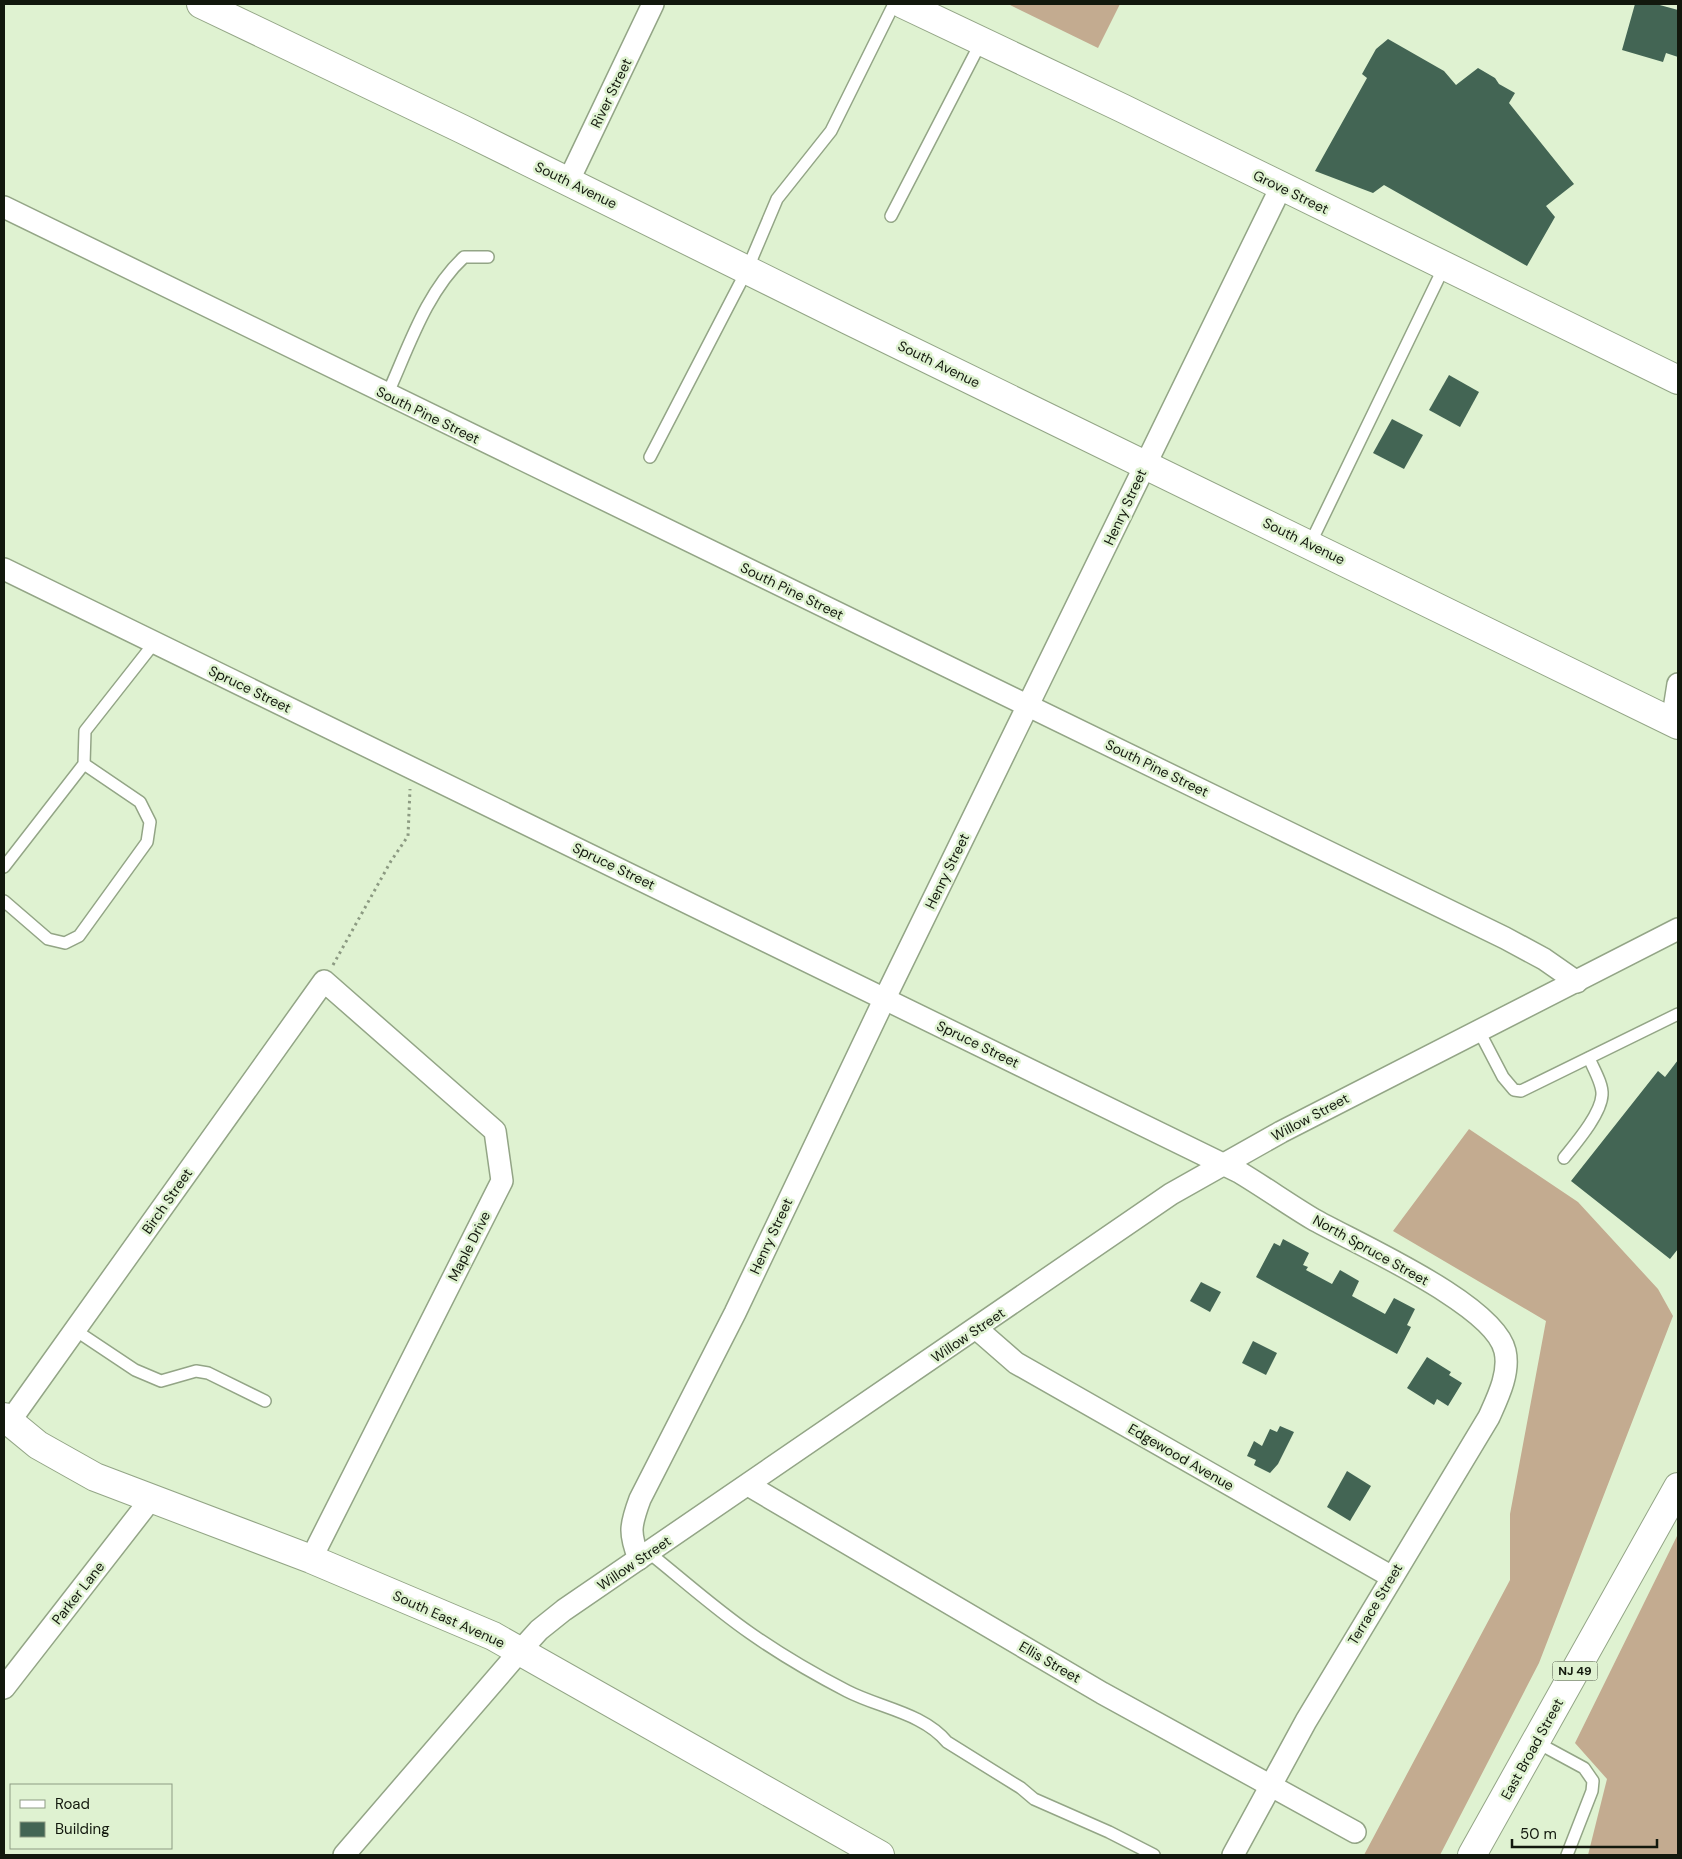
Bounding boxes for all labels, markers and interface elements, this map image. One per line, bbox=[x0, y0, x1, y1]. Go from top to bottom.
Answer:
street label: River Street bbox=[586, 55, 636, 131]
street label: South Avenue bbox=[532, 157, 620, 213]
street label: Grove Street bbox=[1250, 166, 1332, 218]
street label: South Avenue bbox=[895, 336, 983, 392]
street label: South Pine Street bbox=[373, 382, 483, 448]
street label: Henry Street bbox=[1100, 466, 1150, 548]
street label: South Avenue bbox=[1260, 513, 1348, 569]
street label: South Pine Street bbox=[737, 558, 847, 624]
street label: Spruce Street bbox=[206, 661, 294, 717]
street label: South Pine Street bbox=[1102, 735, 1212, 801]
street label: Henry Street bbox=[921, 830, 973, 912]
street label: Spruce Street bbox=[570, 838, 658, 894]
street label: Spruce Street bbox=[934, 1016, 1022, 1072]
street label: Willow Street bbox=[1268, 1089, 1352, 1145]
street label: Birch Street bbox=[138, 1165, 196, 1237]
street label: Henry Street bbox=[746, 1195, 796, 1277]
street label: Maple Drive bbox=[444, 1208, 494, 1284]
street label: North Spruce Street bbox=[1310, 1211, 1432, 1289]
street label: Willow Street bbox=[928, 1304, 1008, 1366]
street label: Edgewood Avenue bbox=[1125, 1419, 1237, 1495]
street label: Willow Street bbox=[594, 1532, 674, 1594]
street label: Parker Lane bbox=[48, 1558, 108, 1628]
street label: Terrace Street bbox=[1344, 1560, 1406, 1648]
street label: South East Avenue bbox=[390, 1586, 508, 1652]
street label: Ellis Street bbox=[1016, 1637, 1084, 1687]
road number: NJ 49 bbox=[1552, 1662, 1598, 1680]
street label: East Broad Street bbox=[1497, 1695, 1567, 1803]
legend bbox=[10, 1784, 172, 1849]
text: Road bbox=[55, 1794, 90, 1814]
scale bar bbox=[1512, 1816, 1657, 1848]
text: Building bbox=[55, 1819, 110, 1839]
text: 50 m bbox=[1520, 1824, 1557, 1844]

